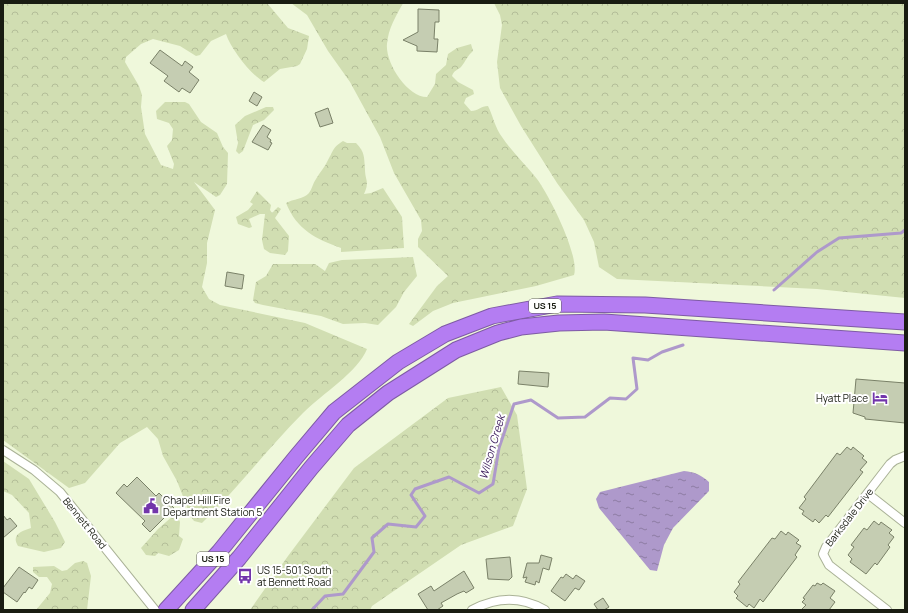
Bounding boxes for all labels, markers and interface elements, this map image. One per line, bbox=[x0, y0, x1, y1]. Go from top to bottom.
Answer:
road number: US 15 bbox=[529, 299, 561, 313]
hotel icon: Hyatt Place bbox=[871, 389, 889, 407]
place label: Hyatt Place bbox=[816, 391, 868, 405]
water label: Wilson Creek bbox=[475, 411, 508, 481]
street label: Barksdale Drive bbox=[822, 485, 876, 549]
place label: Chapel Hill Fire Department Station 5 bbox=[163, 493, 263, 519]
street label: Bennett Road bbox=[60, 494, 110, 552]
public building icon: Chapel Hill Fire Department Station 5 bbox=[142, 497, 160, 515]
road number: US 15 bbox=[197, 552, 229, 566]
place label: US 15-501 South at Bennett Road bbox=[257, 563, 332, 589]
bus stop icon: US 15-501 South at Bennett Road bbox=[236, 567, 254, 585]

